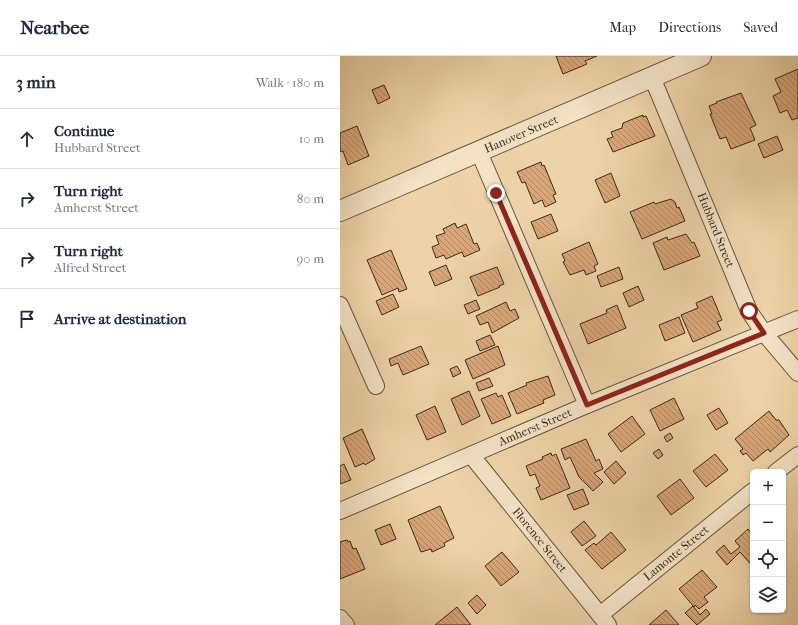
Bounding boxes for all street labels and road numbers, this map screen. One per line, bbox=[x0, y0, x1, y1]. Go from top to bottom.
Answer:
street label: Hanover Street bbox=[482, 112, 561, 156]
street label: Hubbard Street bbox=[695, 190, 738, 270]
street label: Amherst Street bbox=[495, 405, 574, 449]
street label: Florence Street bbox=[510, 505, 571, 576]
street label: Lamonte Street bbox=[640, 522, 712, 584]

